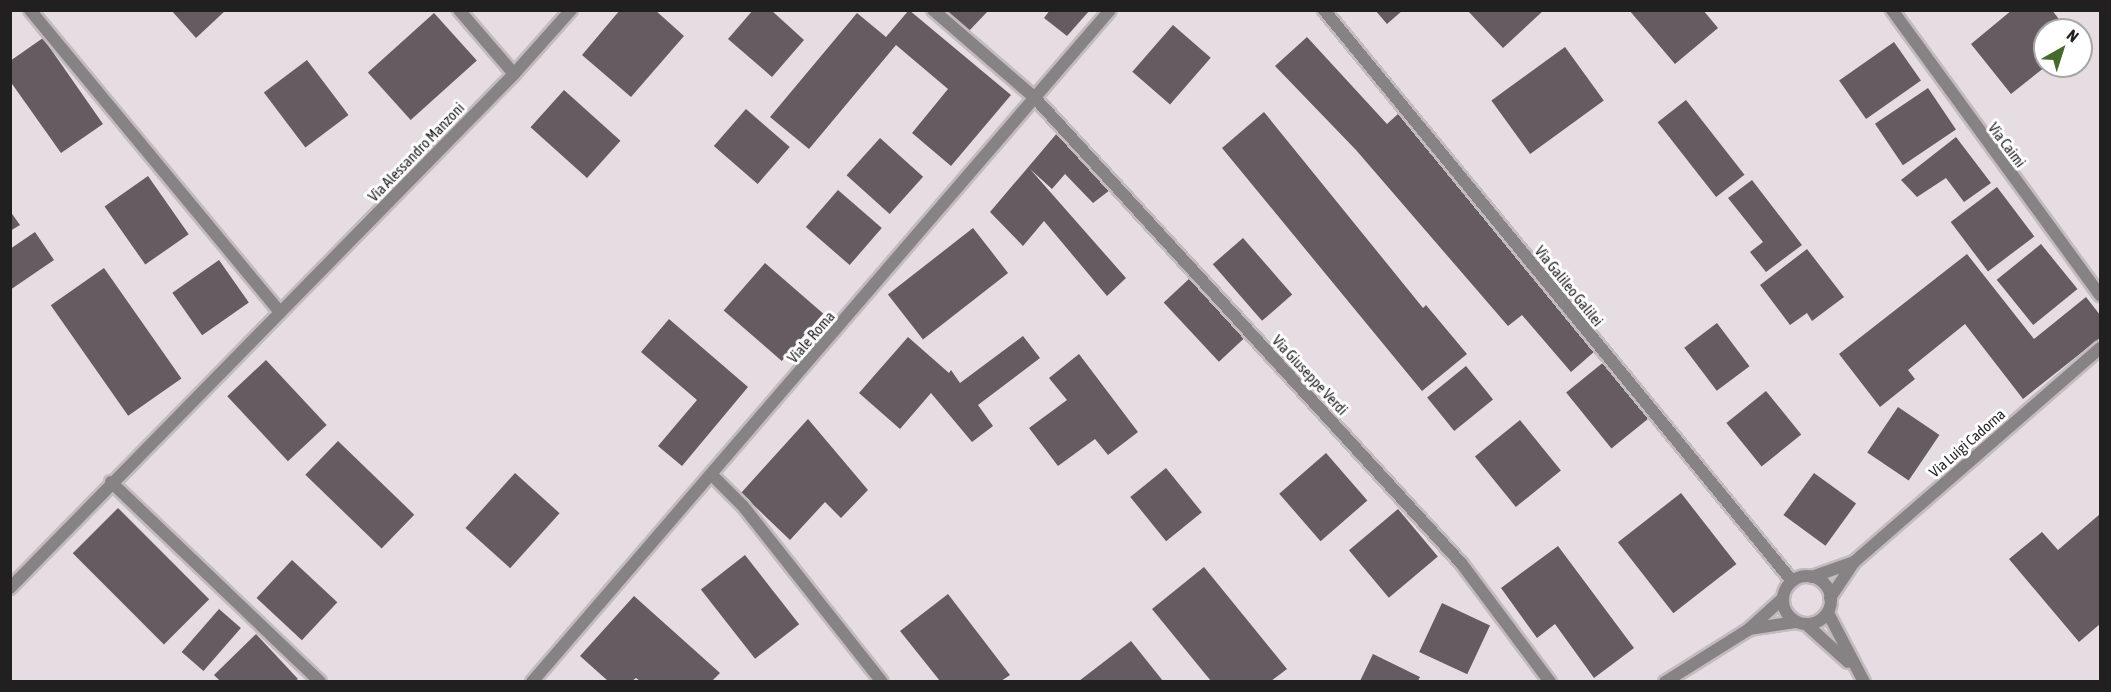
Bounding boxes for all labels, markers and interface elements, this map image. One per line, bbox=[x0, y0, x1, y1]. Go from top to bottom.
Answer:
north arrow bbox=[2033, 18, 2093, 78]
text: N bbox=[2064, 26, 2082, 46]
street label: Via Alessandro Manzoni bbox=[364, 99, 468, 205]
street label: Via Caimi bbox=[1984, 119, 2030, 171]
street label: Via Galileo Galilei bbox=[1531, 242, 1607, 330]
street label: Viale Roma bbox=[784, 307, 838, 367]
street label: Via Giuseppe Verdi bbox=[1269, 331, 1351, 419]
street label: Via Luigi Cadorna bbox=[1925, 405, 2009, 481]

